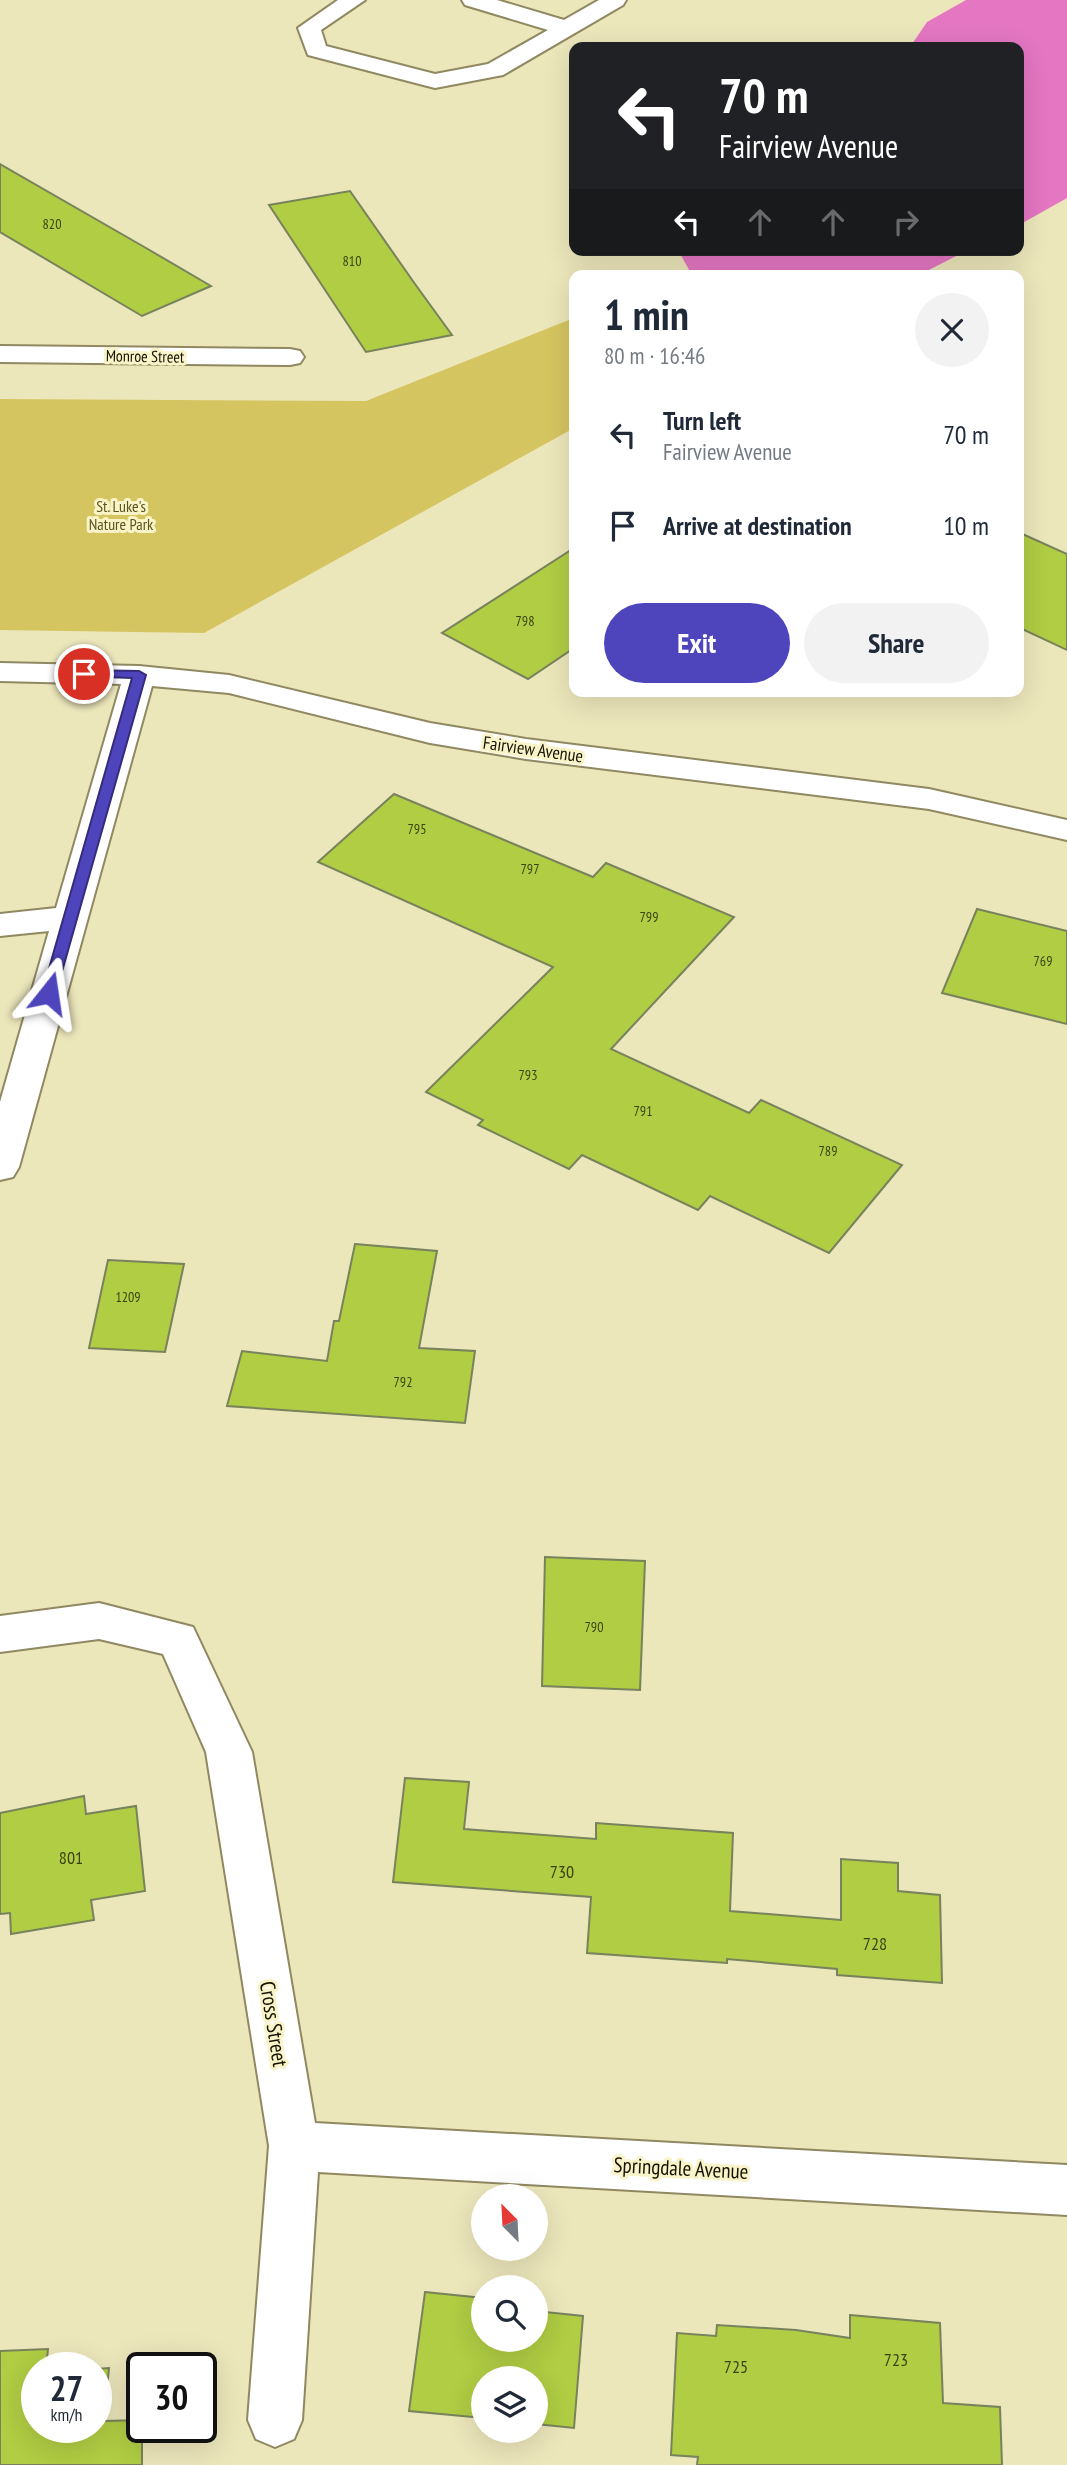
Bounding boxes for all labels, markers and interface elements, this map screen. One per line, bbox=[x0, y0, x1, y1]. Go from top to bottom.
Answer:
text: 70 m bbox=[719, 63, 808, 127]
icon: left bbox=[604, 70, 695, 161]
text: Fairview Avenue bbox=[719, 125, 898, 167]
icon: left bbox=[668, 203, 706, 241]
icon: ahead bbox=[741, 203, 779, 241]
icon: ahead bbox=[814, 203, 852, 241]
icon: right bbox=[887, 203, 925, 241]
house number: 820 bbox=[43, 215, 61, 233]
house number: 810 bbox=[343, 252, 361, 270]
text: 1 min bbox=[604, 287, 689, 342]
button: close bbox=[915, 293, 989, 367]
text: 80 m · 16:46 bbox=[604, 341, 705, 370]
street label: Monroe Street bbox=[106, 345, 185, 367]
text: Turn left bbox=[663, 404, 741, 437]
icon: left bbox=[604, 416, 642, 454]
text: 70 m bbox=[943, 418, 989, 451]
text: Fairview Avenue bbox=[663, 437, 792, 466]
park label: St. Luke's Nature Park bbox=[89, 496, 154, 534]
icon: arrive bbox=[604, 507, 642, 545]
text: Arrive at destination bbox=[663, 509, 852, 542]
text: 10 m bbox=[943, 509, 989, 542]
button: Exit bbox=[604, 603, 790, 683]
button: Share bbox=[804, 603, 989, 683]
house number: 798 bbox=[516, 612, 534, 630]
pin bbox=[54, 644, 114, 704]
icon: arrive bbox=[65, 655, 103, 693]
street label: Fairview Avenue bbox=[481, 731, 585, 767]
house number: 795 bbox=[408, 820, 426, 838]
house number: 797 bbox=[521, 860, 539, 878]
house number: 799 bbox=[640, 908, 658, 926]
house number: 769 bbox=[1034, 952, 1052, 970]
position arrow bbox=[12, 956, 86, 1030]
house number: 793 bbox=[519, 1066, 537, 1084]
house number: 791 bbox=[634, 1102, 652, 1120]
house number: 789 bbox=[819, 1142, 837, 1160]
house number: 1209 bbox=[115, 1288, 141, 1306]
house number: 792 bbox=[394, 1373, 412, 1391]
house number: 790 bbox=[585, 1618, 603, 1636]
house number: 801 bbox=[59, 1846, 83, 1869]
house number: 730 bbox=[550, 1860, 574, 1883]
house number: 728 bbox=[863, 1932, 887, 1955]
street label: Cross Street bbox=[254, 1979, 294, 2069]
street label: Springdale Avenue bbox=[613, 2151, 749, 2185]
north arrow bbox=[471, 2184, 548, 2261]
map controls bbox=[471, 2184, 548, 2443]
button: search bbox=[471, 2275, 548, 2352]
house number: 723 bbox=[884, 2348, 908, 2371]
speed limit sign: 30 bbox=[126, 2352, 217, 2443]
house number: 725 bbox=[724, 2355, 748, 2378]
text: 27 bbox=[50, 2365, 83, 2411]
button: layers bbox=[471, 2366, 548, 2443]
text: km/h bbox=[51, 2403, 82, 2426]

